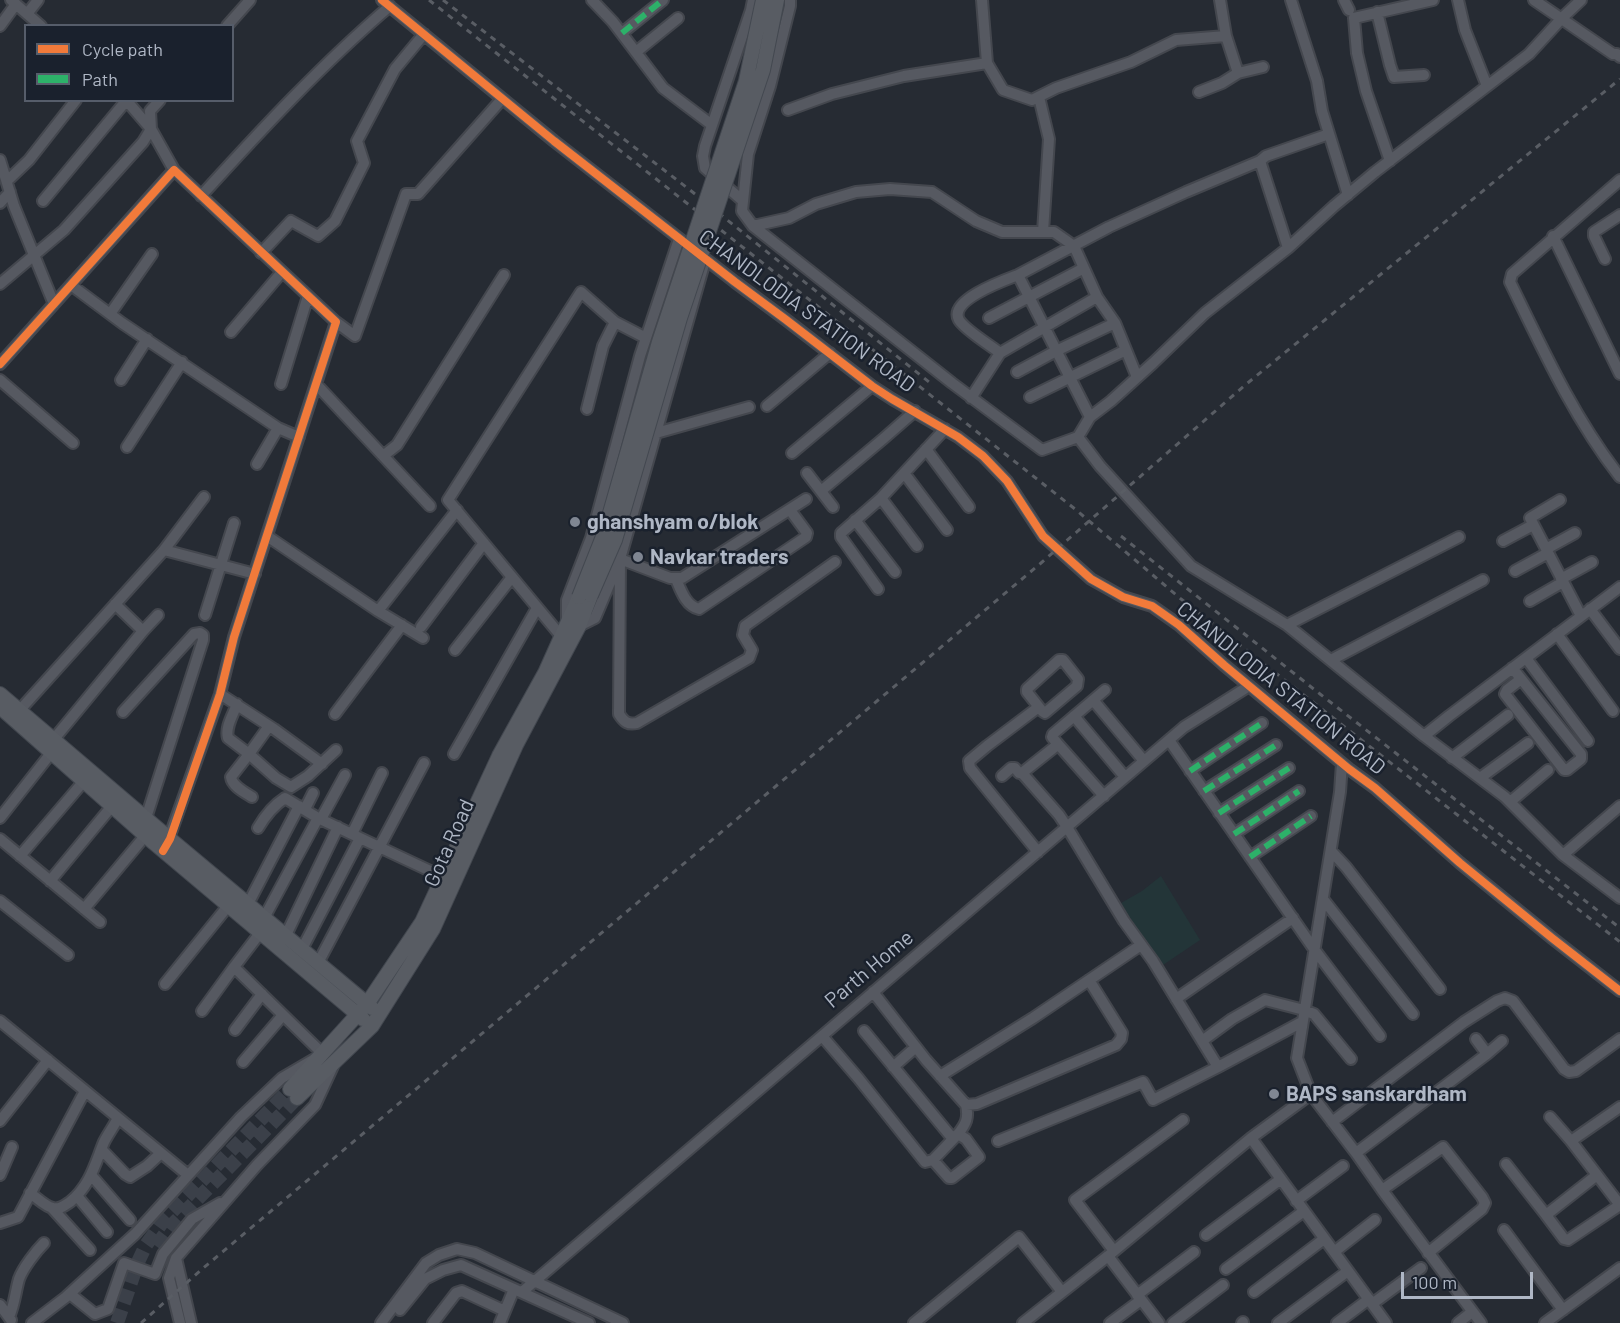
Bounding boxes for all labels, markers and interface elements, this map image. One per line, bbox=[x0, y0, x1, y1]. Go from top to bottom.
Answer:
legend bbox=[24, 24, 234, 102]
text: Cycle path bbox=[82, 38, 163, 60]
text: Path bbox=[82, 68, 118, 90]
street label: CHANDLODIA STATION ROAD bbox=[694, 224, 920, 398]
place label: ghanshyam o/blok bbox=[587, 509, 759, 535]
marker: ghanshyam o/blok bbox=[568, 515, 582, 529]
place label: Navkar traders bbox=[650, 544, 788, 570]
marker: Navkar traders bbox=[631, 550, 645, 564]
street label: CHANDLODIA STATION ROAD bbox=[1172, 596, 1390, 780]
street label: Gota Road bbox=[419, 795, 479, 891]
street label: Parth Home bbox=[820, 925, 918, 1013]
place label: BAPS sanskardham bbox=[1286, 1081, 1467, 1107]
marker: BAPS sanskardham bbox=[1267, 1087, 1281, 1101]
scale bar bbox=[1404, 1260, 1536, 1298]
text: 100 m bbox=[1412, 1271, 1457, 1293]

